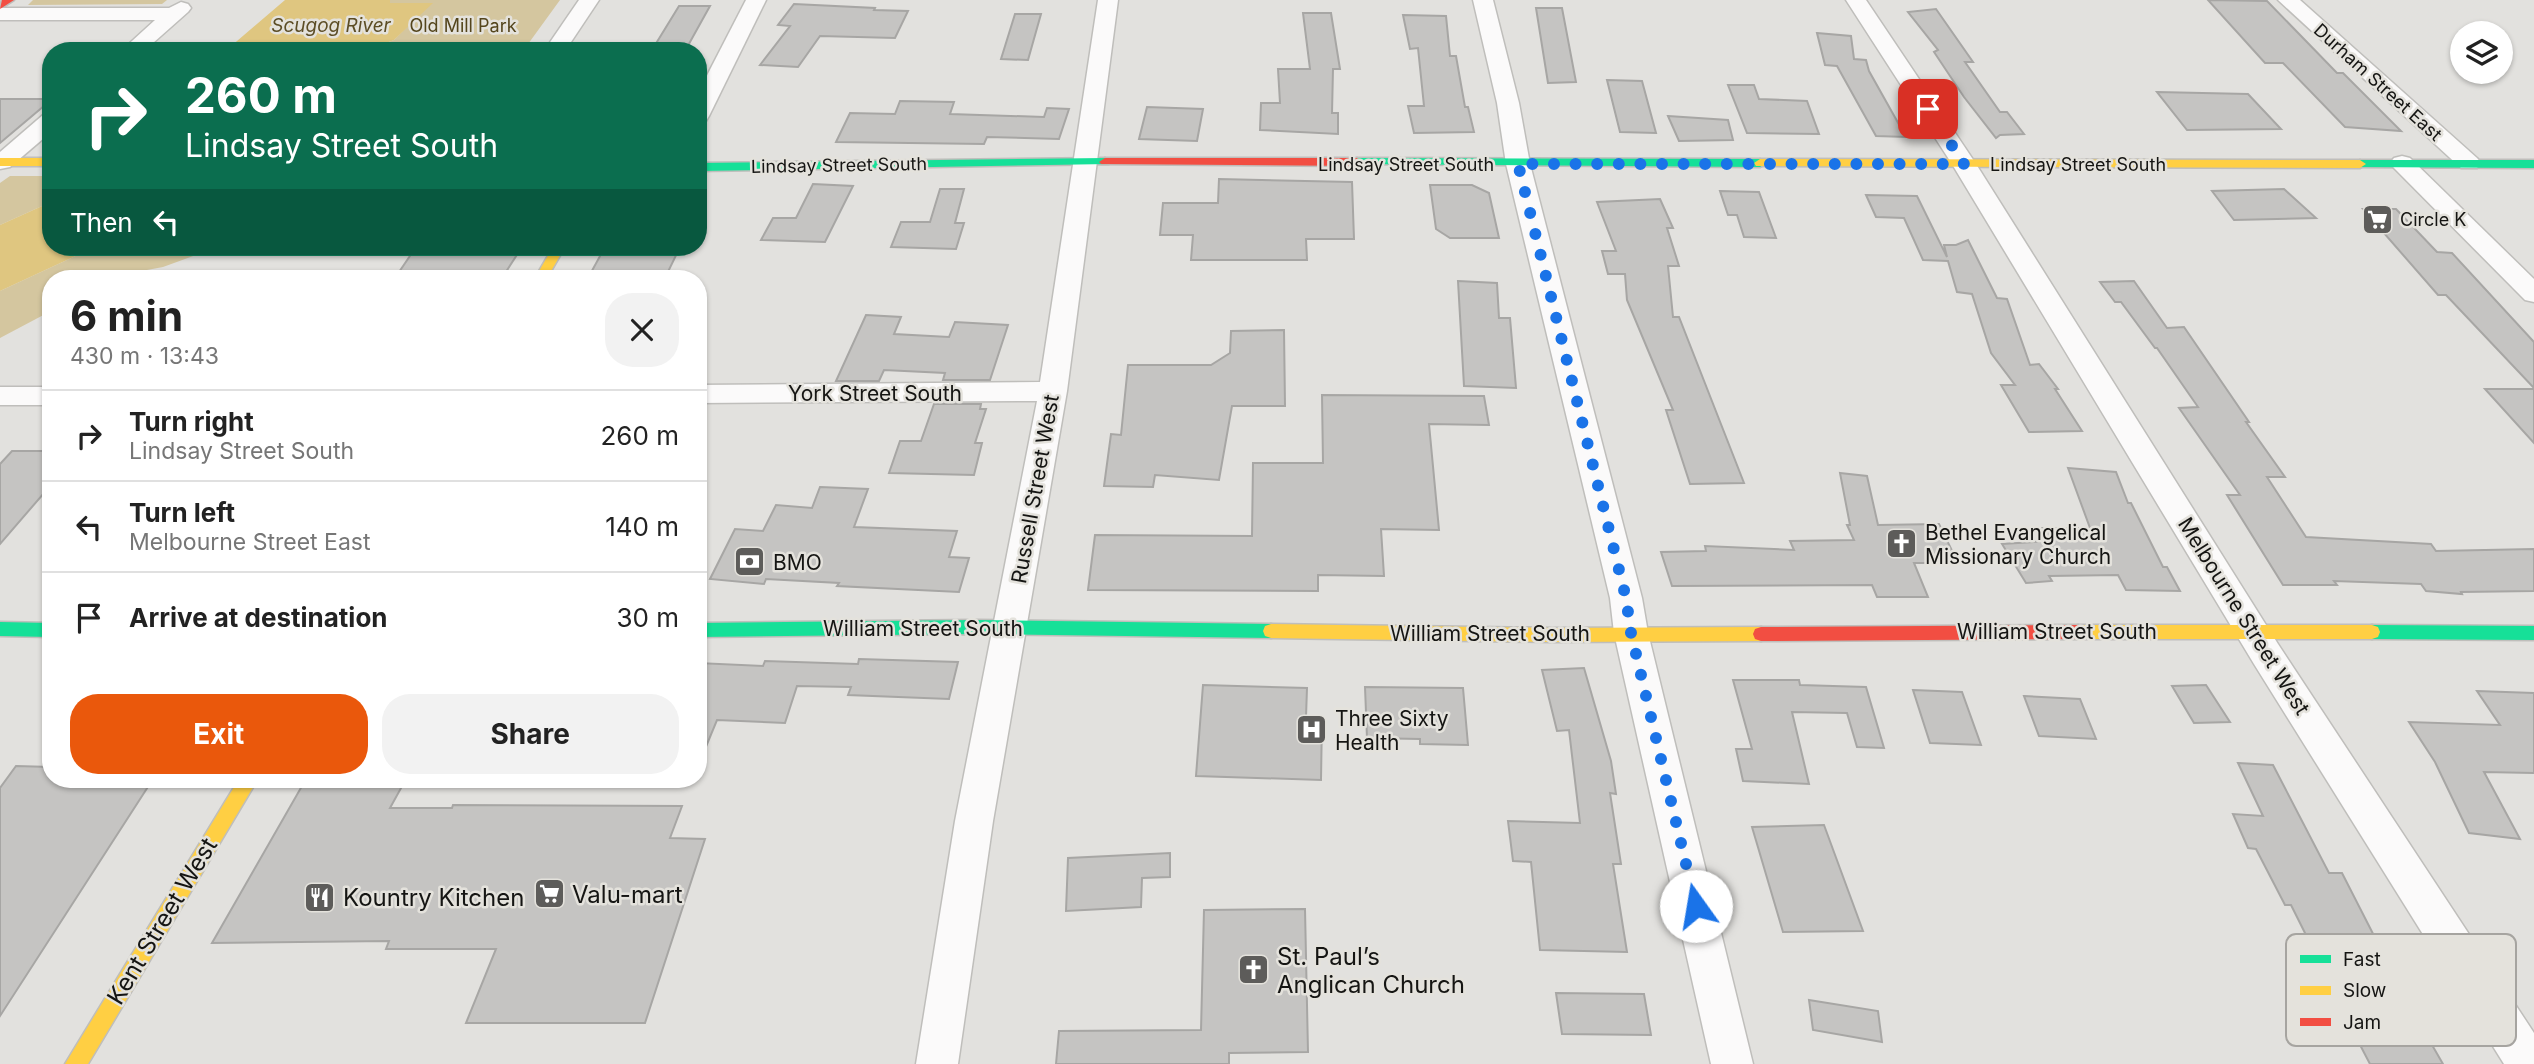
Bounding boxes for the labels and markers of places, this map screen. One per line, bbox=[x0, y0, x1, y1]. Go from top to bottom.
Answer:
pin bbox=[1898, 79, 1958, 139]
supermarket icon: Circle K bbox=[2360, 202, 2394, 236]
place label: Circle K bbox=[2400, 209, 2466, 230]
place label: Bethel Evangelical Missionary Church bbox=[1925, 520, 2111, 569]
church icon: Bethel Evangelical Missionary Church bbox=[1885, 527, 1919, 561]
bank icon: BMO bbox=[733, 545, 767, 579]
place label: BMO bbox=[773, 550, 822, 575]
place label: Three Sixty Health bbox=[1335, 706, 1449, 755]
hospital icon: Three Sixty Health bbox=[1295, 713, 1329, 747]
supermarket icon: Valu-mart bbox=[532, 877, 566, 911]
restaurant icon: Kountry Kitchen bbox=[303, 880, 337, 914]
place label: Valu-mart bbox=[572, 880, 683, 909]
place label: Kountry Kitchen bbox=[343, 883, 524, 912]
place label: St. Paul’s Anglican Church bbox=[1277, 942, 1465, 999]
church icon: St. Paul’s Anglican Church bbox=[1237, 953, 1271, 987]

